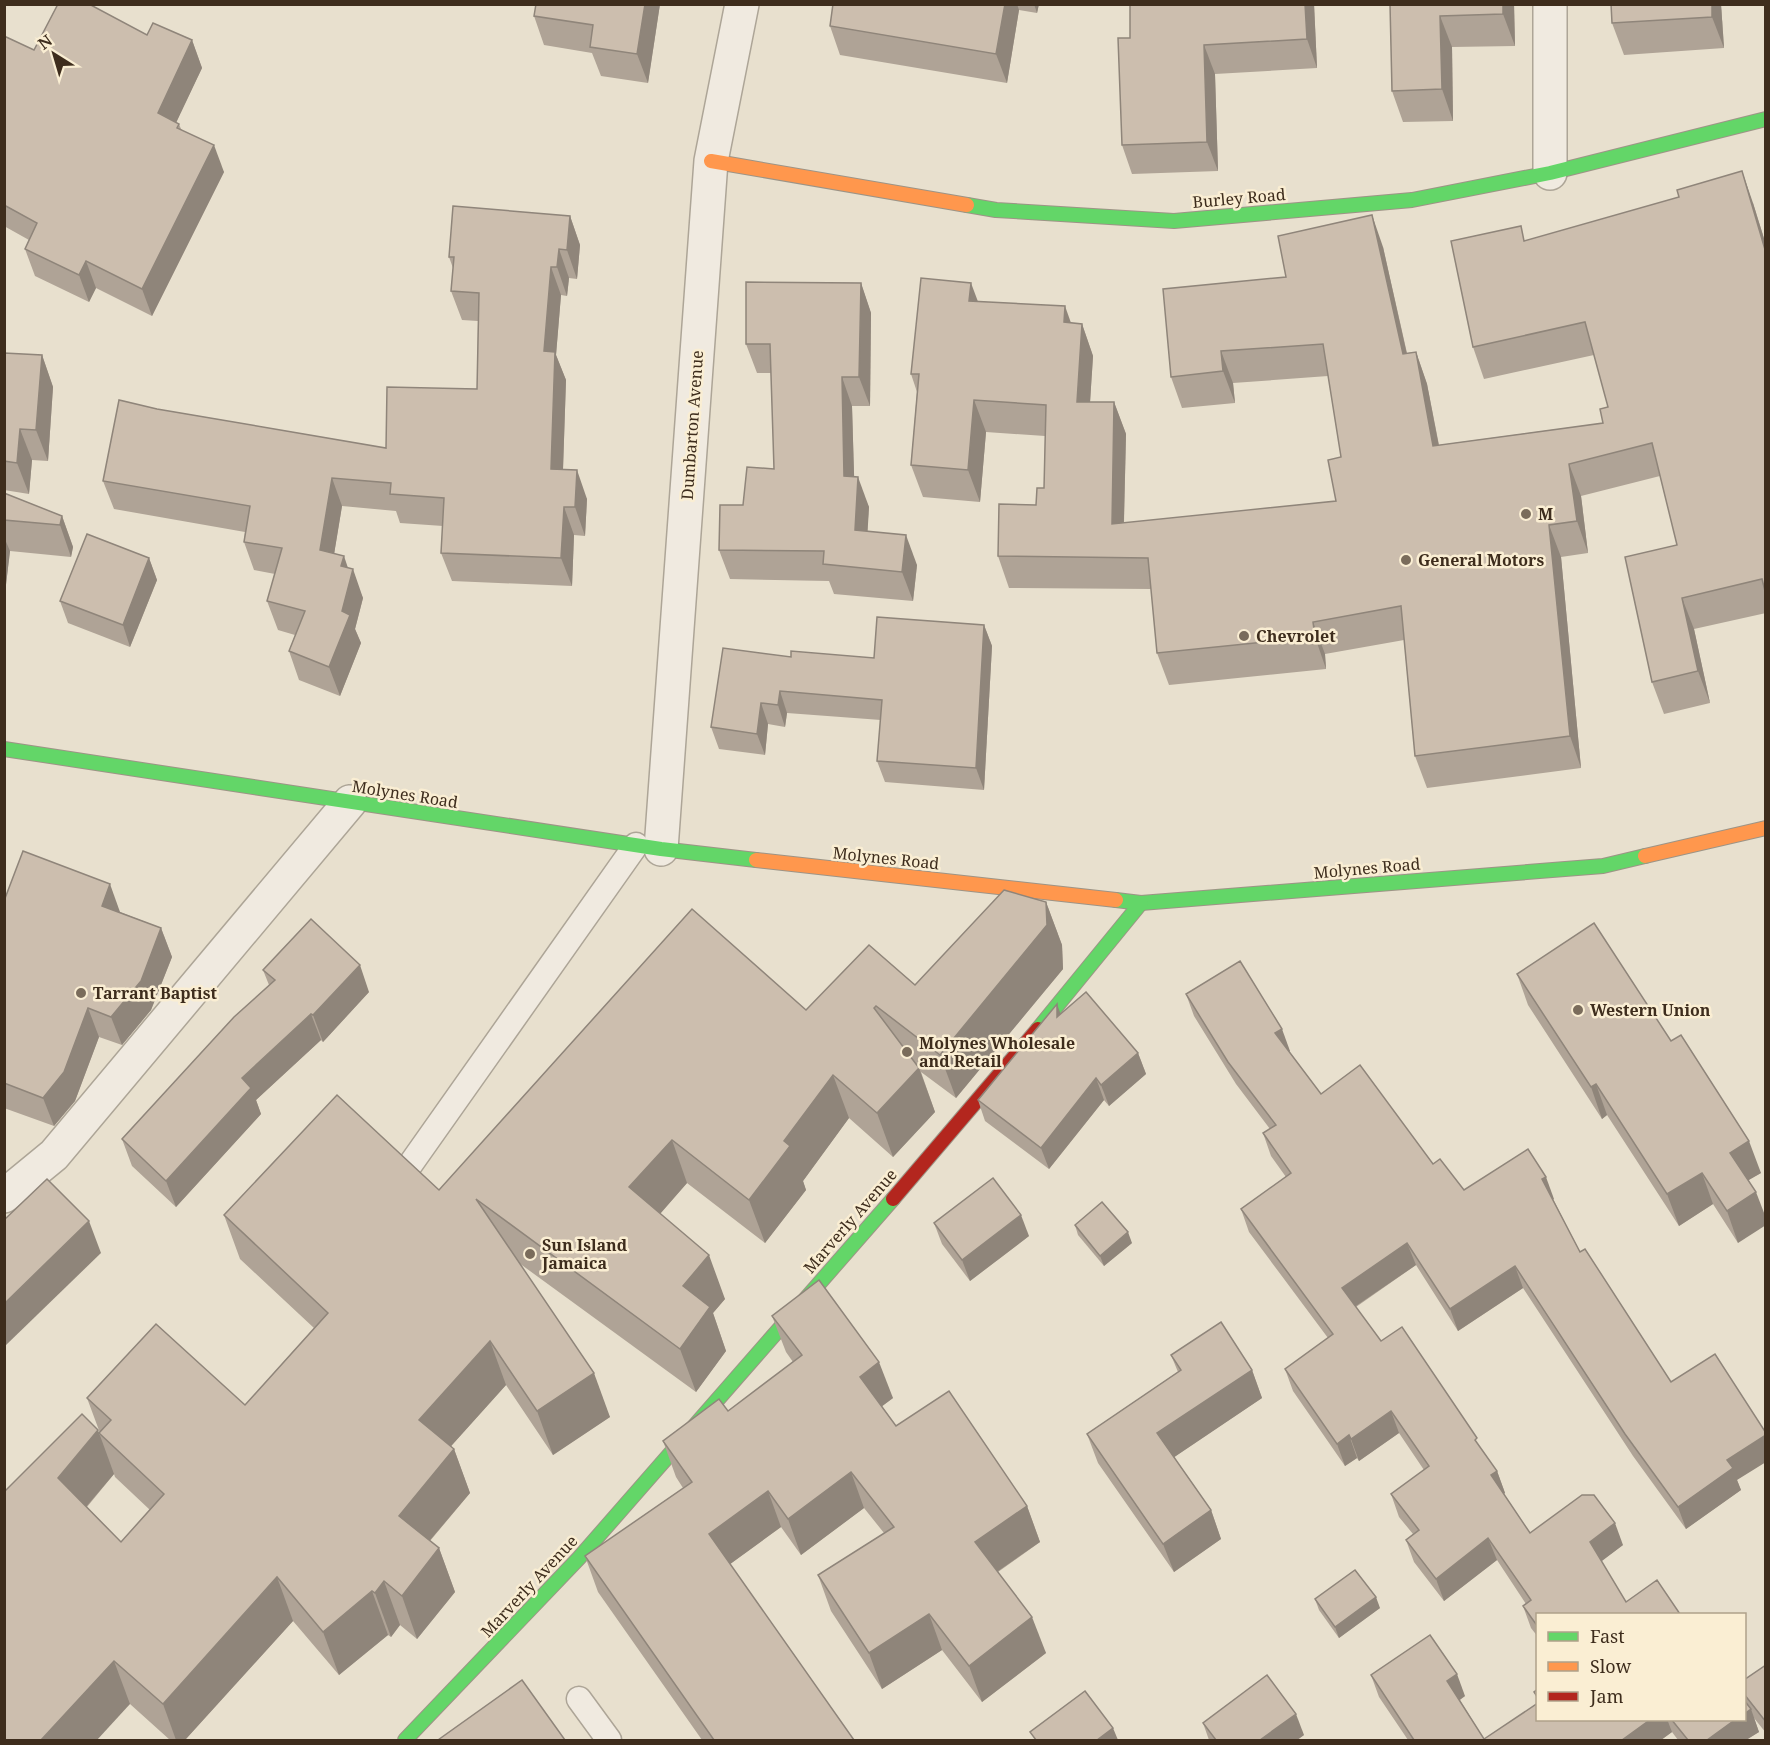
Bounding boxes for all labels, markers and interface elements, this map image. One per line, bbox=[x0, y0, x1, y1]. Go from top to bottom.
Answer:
north arrow bbox=[24, 24, 84, 84]
text: N bbox=[33, 29, 57, 55]
street label: Burley Road bbox=[1191, 183, 1287, 213]
street label: Dumbarton Avenue bbox=[676, 350, 708, 500]
place label: M bbox=[1538, 503, 1553, 525]
marker: M bbox=[1519, 507, 1533, 521]
place label: General Motors bbox=[1418, 549, 1544, 571]
marker: General Motors bbox=[1399, 553, 1413, 567]
place label: Chevrolet bbox=[1256, 625, 1336, 647]
marker: Chevrolet bbox=[1237, 629, 1251, 643]
street label: Molynes Road bbox=[350, 775, 460, 813]
street label: Molynes Road bbox=[832, 841, 941, 875]
street label: Molynes Road bbox=[1313, 852, 1421, 884]
place label: Tarrant Baptist bbox=[93, 982, 217, 1004]
marker: Tarrant Baptist bbox=[74, 986, 88, 1000]
place label: Western Union bbox=[1590, 999, 1711, 1021]
marker: Western Union bbox=[1571, 1003, 1585, 1017]
place label: Molynes Wholesale and Retail bbox=[919, 1032, 1075, 1072]
marker: Molynes Wholesale and Retail bbox=[900, 1045, 914, 1059]
street label: Marverly Avenue bbox=[798, 1164, 902, 1278]
place label: Sun Island Jamaica bbox=[541, 1234, 628, 1274]
marker: Sun Island Jamaica bbox=[523, 1247, 537, 1261]
street label: Marverly Avenue bbox=[476, 1530, 582, 1642]
legend bbox=[1536, 1613, 1746, 1721]
text: Fast bbox=[1590, 1624, 1625, 1648]
text: Slow bbox=[1590, 1654, 1632, 1678]
text: Jam bbox=[1589, 1684, 1624, 1708]

